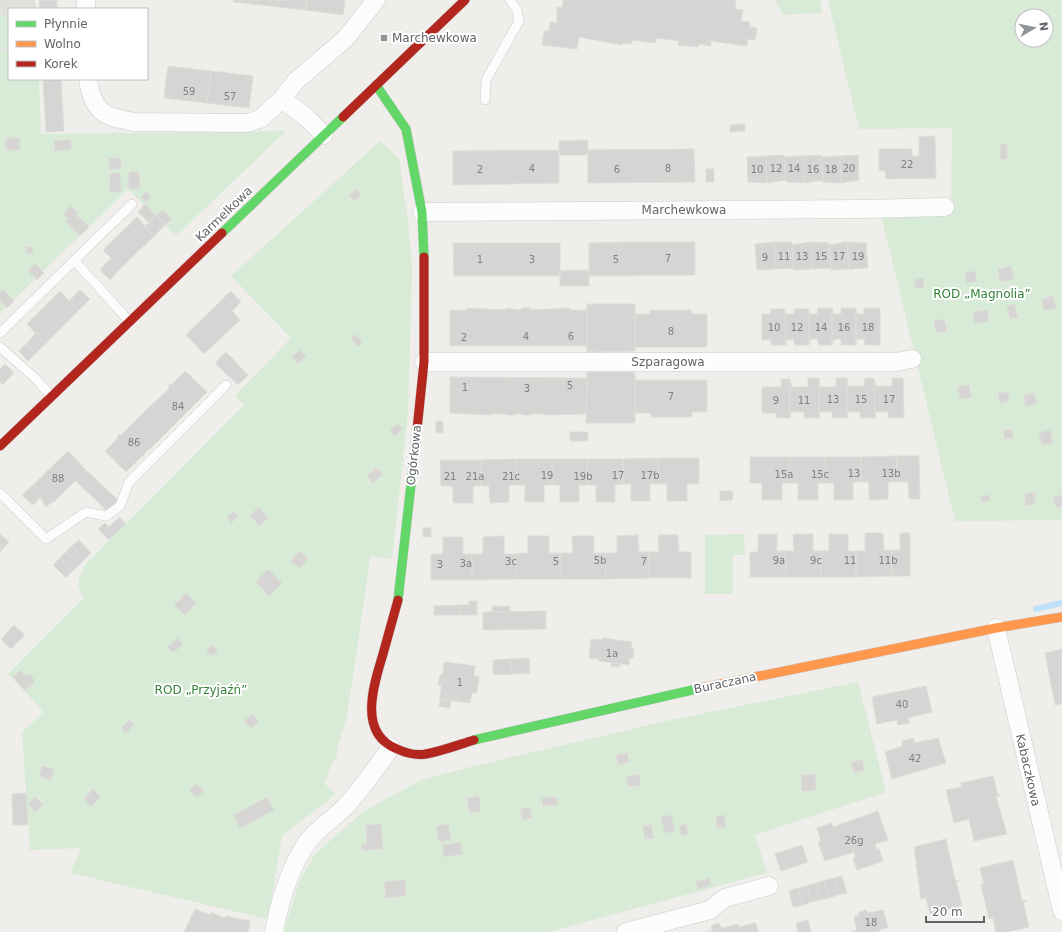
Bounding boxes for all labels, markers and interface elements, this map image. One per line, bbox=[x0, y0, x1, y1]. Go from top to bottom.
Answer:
legend bbox=[8, 8, 148, 80]
north arrow bbox=[1014, 8, 1054, 48]
text: Płynnie bbox=[44, 17, 88, 31]
text: N bbox=[1036, 21, 1051, 32]
place label: Marchewkowa bbox=[392, 31, 477, 45]
marker: Marchewkowa bbox=[379, 33, 389, 43]
text: Wolno bbox=[44, 37, 81, 51]
text: Korek bbox=[44, 57, 78, 71]
house number: 59 bbox=[183, 86, 195, 97]
house number: 57 bbox=[224, 91, 236, 102]
house number: 22 bbox=[901, 159, 913, 170]
house number: 4 bbox=[529, 163, 535, 174]
house number: 8 bbox=[665, 163, 671, 174]
house number: 12 bbox=[770, 163, 782, 174]
house number: 14 bbox=[788, 163, 800, 174]
house number: 20 bbox=[843, 163, 855, 174]
house number: 2 bbox=[477, 164, 483, 175]
house number: 6 bbox=[614, 164, 620, 175]
house number: 10 bbox=[751, 164, 763, 175]
house number: 16 bbox=[807, 164, 819, 175]
house number: 18 bbox=[825, 164, 837, 175]
street label: Karmelkowa bbox=[193, 184, 255, 244]
street label: Marchewkowa bbox=[642, 203, 726, 217]
house number: 11 bbox=[778, 251, 790, 262]
house number: 13 bbox=[796, 251, 808, 262]
house number: 15 bbox=[815, 251, 827, 262]
house number: 17 bbox=[833, 251, 845, 262]
house number: 19 bbox=[852, 251, 864, 262]
house number: 9 bbox=[762, 252, 768, 263]
house number: 7 bbox=[665, 253, 671, 264]
house number: 1 bbox=[477, 254, 483, 265]
house number: 3 bbox=[529, 254, 535, 265]
house number: 5 bbox=[613, 254, 619, 265]
park label: ROD „Magnolia” bbox=[933, 287, 1031, 301]
house number: 10 bbox=[768, 322, 780, 333]
house number: 12 bbox=[791, 322, 803, 333]
house number: 14 bbox=[815, 322, 827, 333]
house number: 16 bbox=[838, 322, 850, 333]
house number: 18 bbox=[862, 322, 874, 333]
house number: 8 bbox=[668, 326, 674, 337]
house number: 4 bbox=[523, 331, 529, 342]
house number: 6 bbox=[568, 331, 574, 342]
house number: 2 bbox=[461, 332, 467, 343]
street label: Szparagowa bbox=[631, 355, 705, 369]
house number: 5 bbox=[567, 380, 573, 391]
house number: 1 bbox=[462, 382, 468, 393]
house number: 3 bbox=[524, 383, 530, 394]
house number: 7 bbox=[668, 391, 674, 402]
house number: 13 bbox=[827, 394, 839, 405]
house number: 15 bbox=[855, 394, 867, 405]
house number: 17 bbox=[883, 394, 895, 405]
house number: 9 bbox=[773, 395, 779, 406]
house number: 11 bbox=[798, 395, 810, 406]
house number: 84 bbox=[172, 401, 184, 412]
street label: Ogórkowa bbox=[404, 424, 424, 486]
house number: 86 bbox=[128, 437, 140, 448]
house number: 13 bbox=[848, 468, 860, 479]
house number: 13b bbox=[881, 468, 901, 479]
house number: 15a bbox=[775, 469, 793, 480]
house number: 15c bbox=[811, 469, 829, 480]
house number: 19 bbox=[541, 470, 553, 481]
house number: 17 bbox=[612, 470, 624, 481]
house number: 17b bbox=[640, 470, 660, 481]
house number: 21 bbox=[444, 471, 456, 482]
house number: 21a bbox=[466, 471, 484, 482]
house number: 21c bbox=[502, 471, 520, 482]
house number: 19b bbox=[573, 471, 593, 482]
house number: 88 bbox=[52, 473, 64, 484]
house number: 5b bbox=[594, 555, 606, 566]
house number: 9a bbox=[773, 555, 785, 566]
house number: 9c bbox=[810, 555, 822, 566]
house number: 11 bbox=[844, 555, 856, 566]
house number: 11b bbox=[878, 555, 898, 566]
house number: 3c bbox=[505, 556, 517, 567]
house number: 5 bbox=[553, 556, 559, 567]
house number: 7 bbox=[641, 556, 647, 567]
house number: 3a bbox=[460, 558, 472, 569]
house number: 3 bbox=[437, 559, 443, 570]
house number: 1a bbox=[606, 648, 618, 659]
street label: Buraczana bbox=[693, 670, 757, 696]
house number: 1 bbox=[457, 677, 463, 688]
park label: ROD „Przyjaźń” bbox=[155, 683, 247, 697]
house number: 40 bbox=[896, 699, 908, 710]
street label: Kabaczkowa bbox=[1013, 732, 1043, 808]
house number: 42 bbox=[909, 753, 921, 764]
house number: 26g bbox=[844, 835, 864, 846]
scale bar bbox=[926, 898, 984, 924]
text: 20 m bbox=[932, 905, 963, 919]
house number: 18 bbox=[865, 917, 877, 928]

